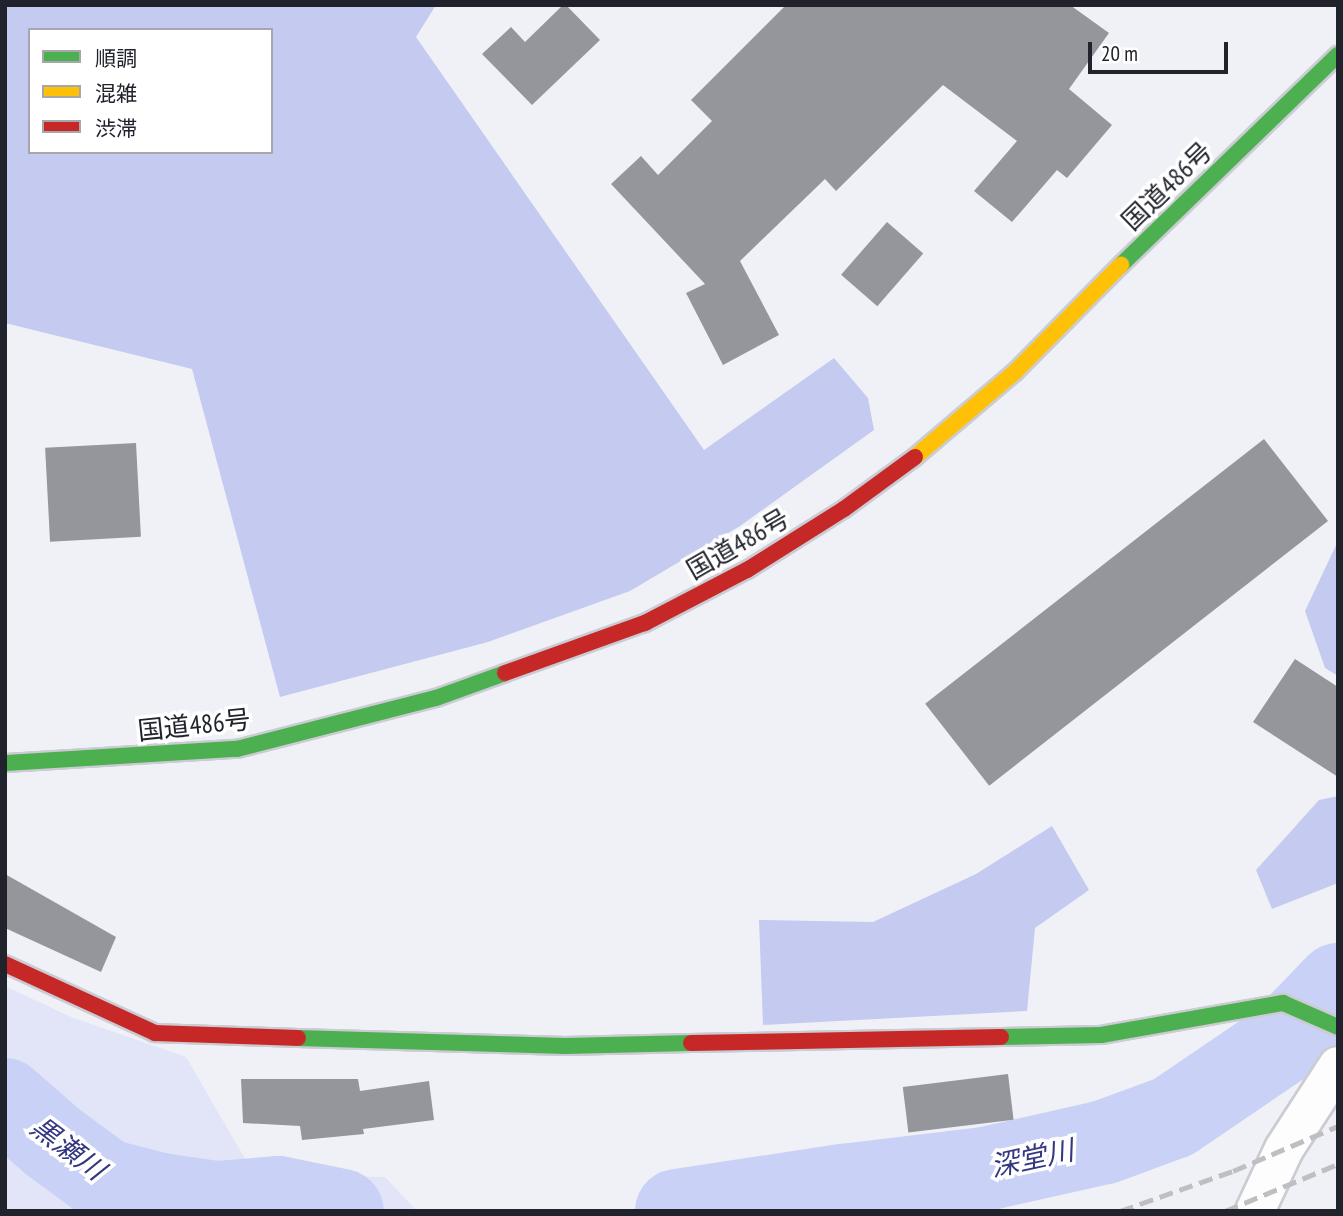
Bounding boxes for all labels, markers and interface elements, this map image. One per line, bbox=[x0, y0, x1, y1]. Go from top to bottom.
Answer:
legend bbox=[28, 28, 273, 154]
scale bar bbox=[1091, 28, 1231, 72]
text: 20 m bbox=[1101, 40, 1138, 67]
text: 順調 bbox=[95, 45, 137, 72]
text: 混雑 bbox=[95, 80, 137, 107]
text: 渋滞 bbox=[95, 115, 137, 142]
street label: 国道486号 bbox=[1115, 135, 1219, 237]
street label: 国道486号 bbox=[681, 502, 795, 586]
street label: 国道486号 bbox=[136, 704, 252, 746]
water label: 黒瀬川 bbox=[24, 1109, 112, 1187]
water label: 深堂川 bbox=[987, 1133, 1077, 1183]

